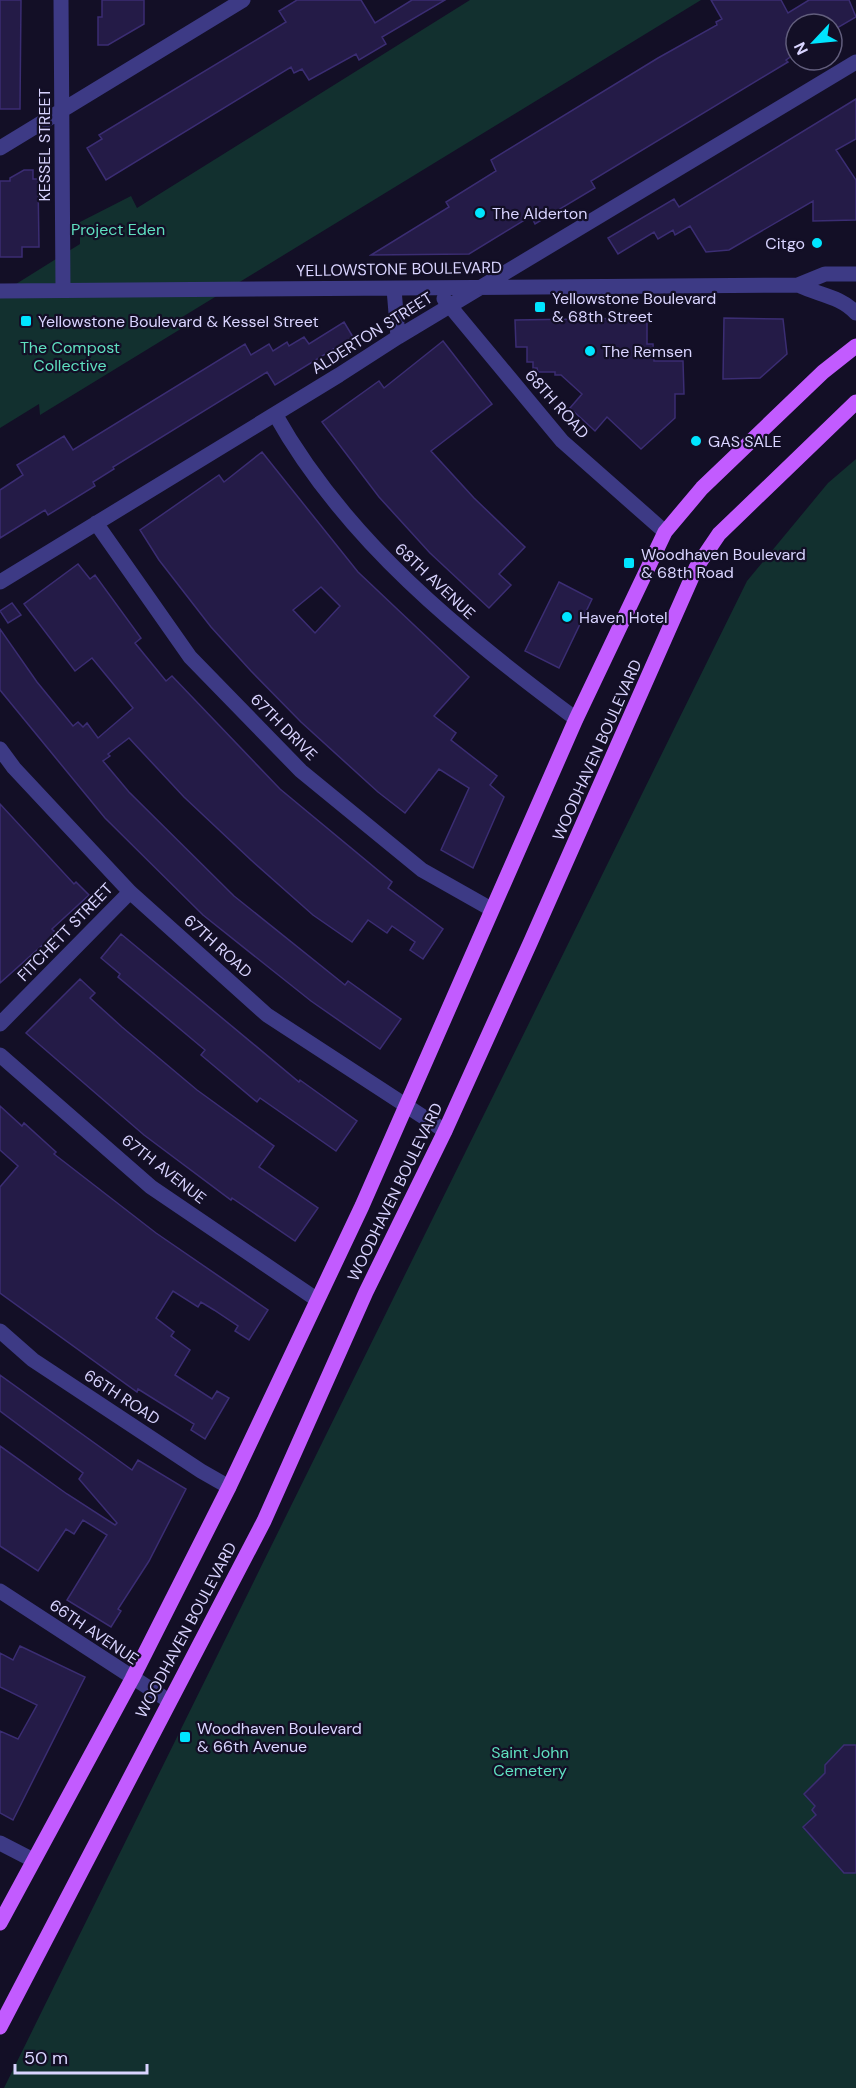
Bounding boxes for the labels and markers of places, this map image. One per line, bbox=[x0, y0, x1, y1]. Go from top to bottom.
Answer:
place label: The Alderton bbox=[492, 203, 587, 224]
marker: The Alderton bbox=[473, 206, 487, 220]
place label: Citgo bbox=[765, 233, 805, 254]
marker: Citgo bbox=[810, 236, 824, 250]
place label: Yellowstone Boulevard & 68th Street bbox=[552, 288, 716, 327]
marker: Yellowstone Boulevard & 68th Street bbox=[533, 300, 547, 314]
place label: Yellowstone Boulevard & Kessel Street bbox=[38, 311, 319, 332]
marker: Yellowstone Boulevard & Kessel Street bbox=[19, 314, 33, 328]
place label: The Remsen bbox=[602, 341, 692, 362]
marker: The Remsen bbox=[583, 344, 597, 358]
place label: GAS SALE bbox=[708, 431, 782, 452]
marker: GAS SALE bbox=[689, 434, 703, 448]
place label: Woodhaven Boulevard & 68th Road bbox=[641, 544, 806, 583]
marker: Woodhaven Boulevard & 68th Road bbox=[622, 556, 636, 570]
place label: Haven Hotel bbox=[579, 607, 668, 628]
marker: Haven Hotel bbox=[560, 610, 574, 624]
place label: Woodhaven Boulevard & 66th Avenue bbox=[197, 1718, 362, 1757]
marker: Woodhaven Boulevard & 66th Avenue bbox=[178, 1730, 192, 1744]

